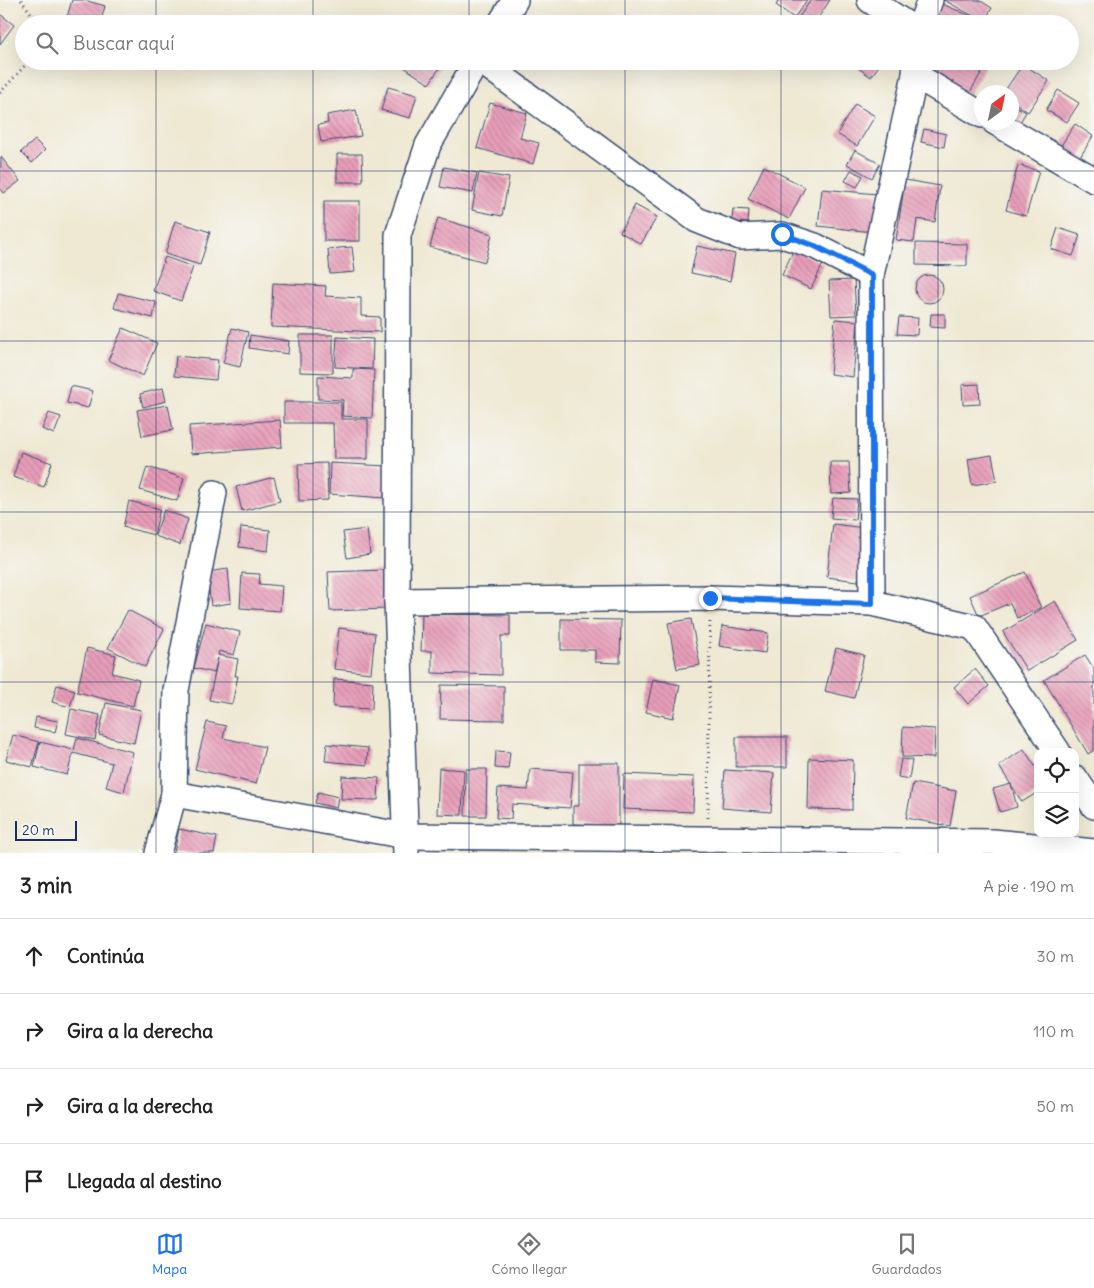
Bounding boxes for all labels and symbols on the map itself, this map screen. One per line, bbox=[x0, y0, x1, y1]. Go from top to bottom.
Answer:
north arrow bbox=[974, 85, 1019, 130]
route start bbox=[771, 223, 794, 246]
route end bbox=[699, 587, 722, 610]
scale bar bbox=[15, 818, 78, 841]

